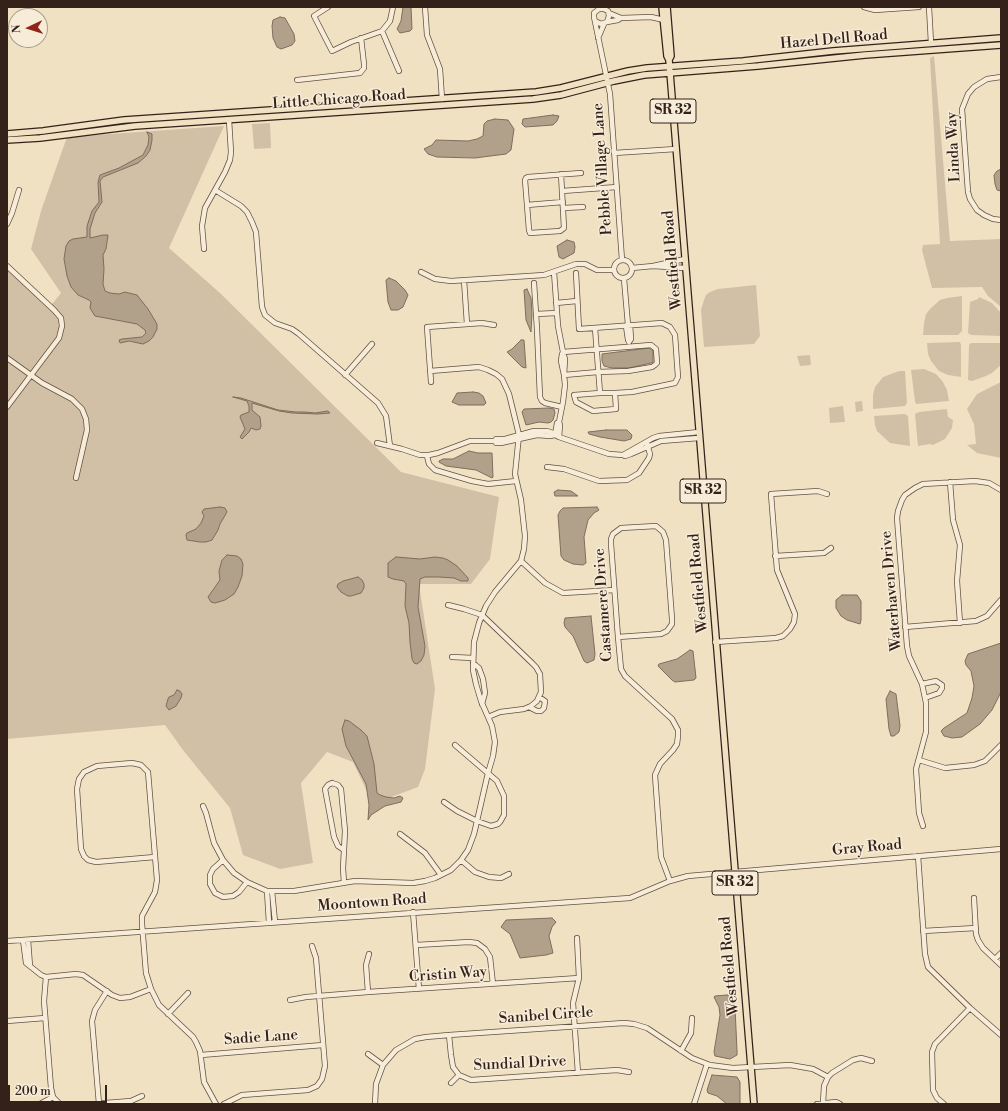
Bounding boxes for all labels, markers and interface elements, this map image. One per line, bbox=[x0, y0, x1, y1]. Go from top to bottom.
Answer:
north arrow bbox=[8, 8, 48, 48]
text: N bbox=[10, 24, 24, 34]
street label: Hazel Dell Road bbox=[779, 26, 889, 54]
street label: Little Chicago Road bbox=[272, 86, 406, 114]
road number: SR 32 bbox=[650, 99, 696, 123]
street label: Pebble Village Lane bbox=[589, 102, 617, 236]
street label: Linda Way bbox=[943, 111, 965, 183]
street label: Westfield Road bbox=[660, 209, 686, 311]
road number: SR 32 bbox=[680, 479, 726, 503]
street label: Waterhaven Drive bbox=[878, 530, 906, 652]
street label: Westfield Road bbox=[686, 532, 712, 634]
street label: Castamere Drive bbox=[591, 548, 617, 662]
street label: Gray Road bbox=[831, 836, 903, 860]
road number: SR 32 bbox=[712, 871, 758, 895]
street label: Moontown Road bbox=[317, 890, 427, 916]
street label: Westfield Road bbox=[717, 915, 743, 1017]
street label: Cristin Way bbox=[408, 963, 488, 987]
street label: Sanibel Circle bbox=[498, 1004, 594, 1028]
street label: Sadie Lane bbox=[223, 1026, 299, 1050]
street label: Sundial Drive bbox=[473, 1053, 567, 1075]
scale bar bbox=[10, 1077, 109, 1103]
text: 200 m bbox=[15, 1084, 51, 1099]

